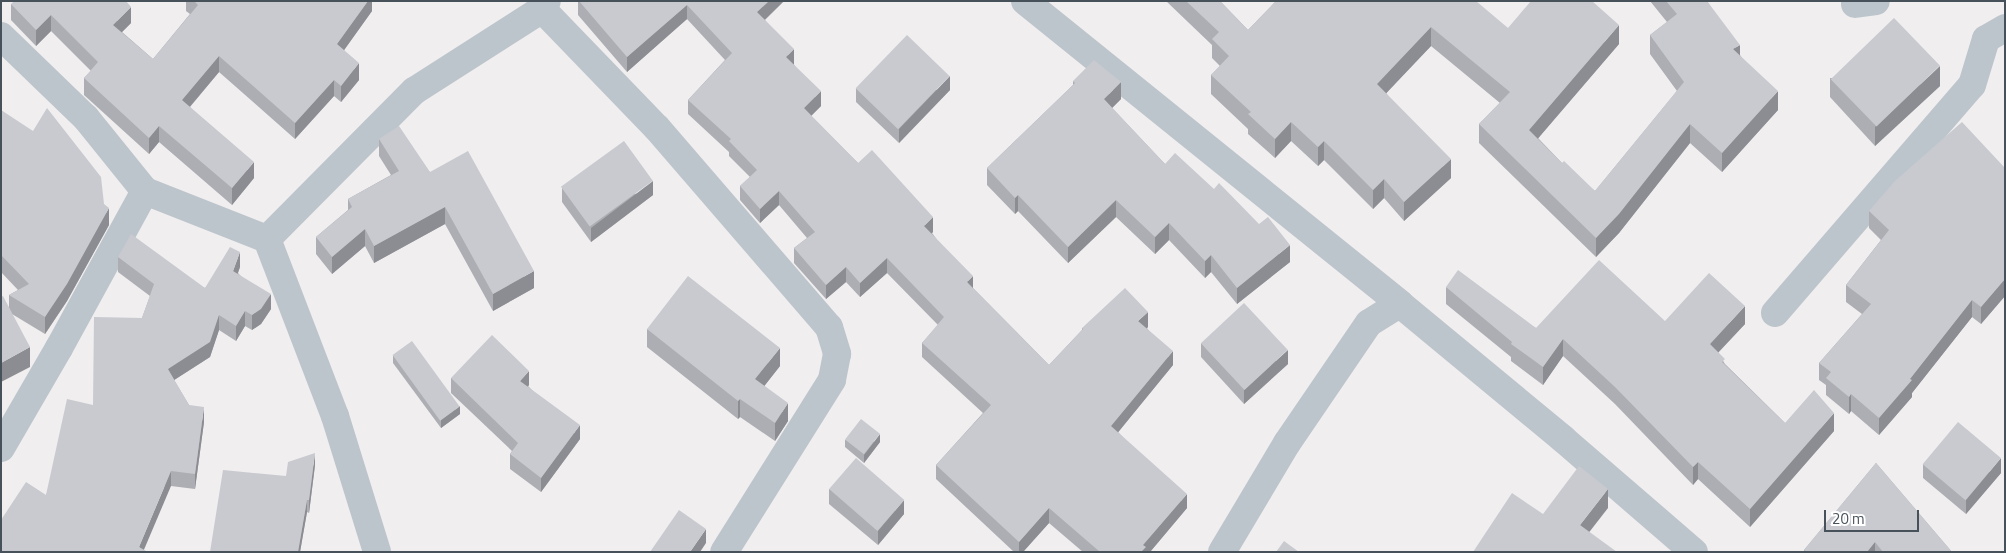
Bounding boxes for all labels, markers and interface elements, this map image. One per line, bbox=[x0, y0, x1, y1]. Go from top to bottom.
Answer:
scale bar bbox=[1826, 500, 1921, 532]
text: 20 m bbox=[1832, 507, 1865, 530]

